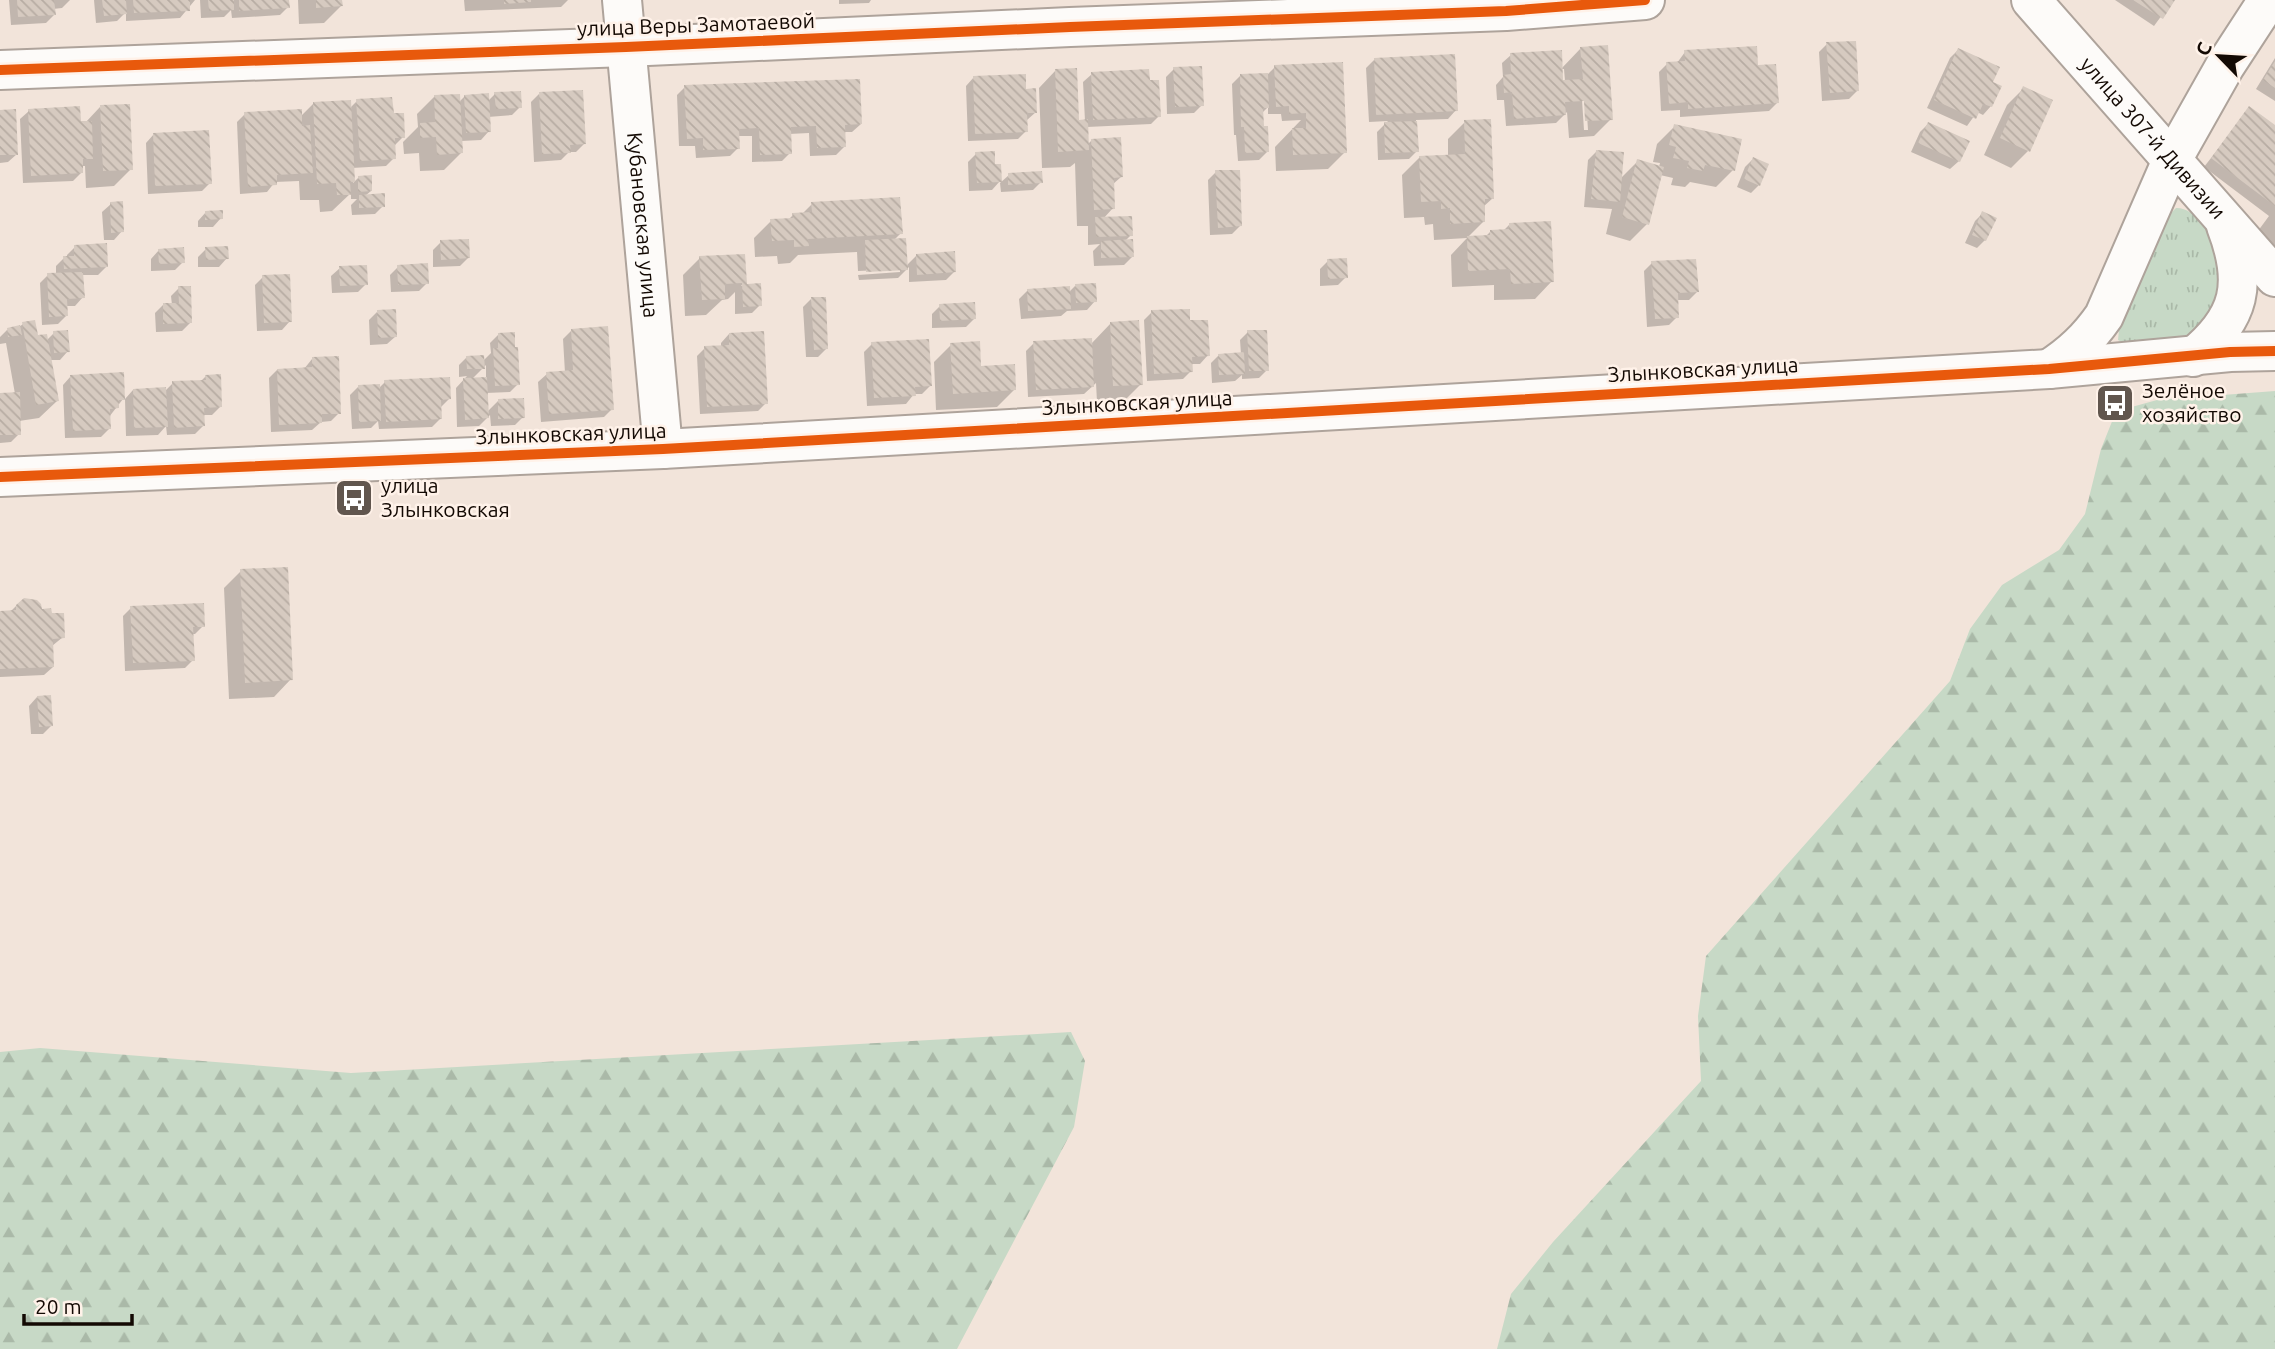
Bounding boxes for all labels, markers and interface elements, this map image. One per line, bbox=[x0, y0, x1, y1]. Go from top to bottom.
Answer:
street label: улица Веры Замотаевой bbox=[577, 8, 815, 40]
north arrow bbox=[2184, 21, 2254, 91]
text: С bbox=[2191, 39, 2216, 59]
street label: улица 307-й Дивизии bbox=[2076, 52, 2231, 223]
street label: Кубановская улица bbox=[623, 131, 664, 319]
street label: Злынковская улица bbox=[1607, 352, 1799, 386]
place label: Зелёное хозяйство bbox=[2142, 378, 2242, 426]
bus stop icon: Зелёное хозяйство bbox=[2094, 382, 2136, 424]
street label: Злынковская улица bbox=[1041, 385, 1233, 419]
street label: Злынковская улица bbox=[475, 418, 667, 448]
place label: улица Злынковская bbox=[381, 473, 510, 521]
bus stop icon: улица Злынковская bbox=[333, 477, 375, 519]
scale bar bbox=[24, 1282, 133, 1326]
text: 20 m bbox=[35, 1294, 82, 1318]

